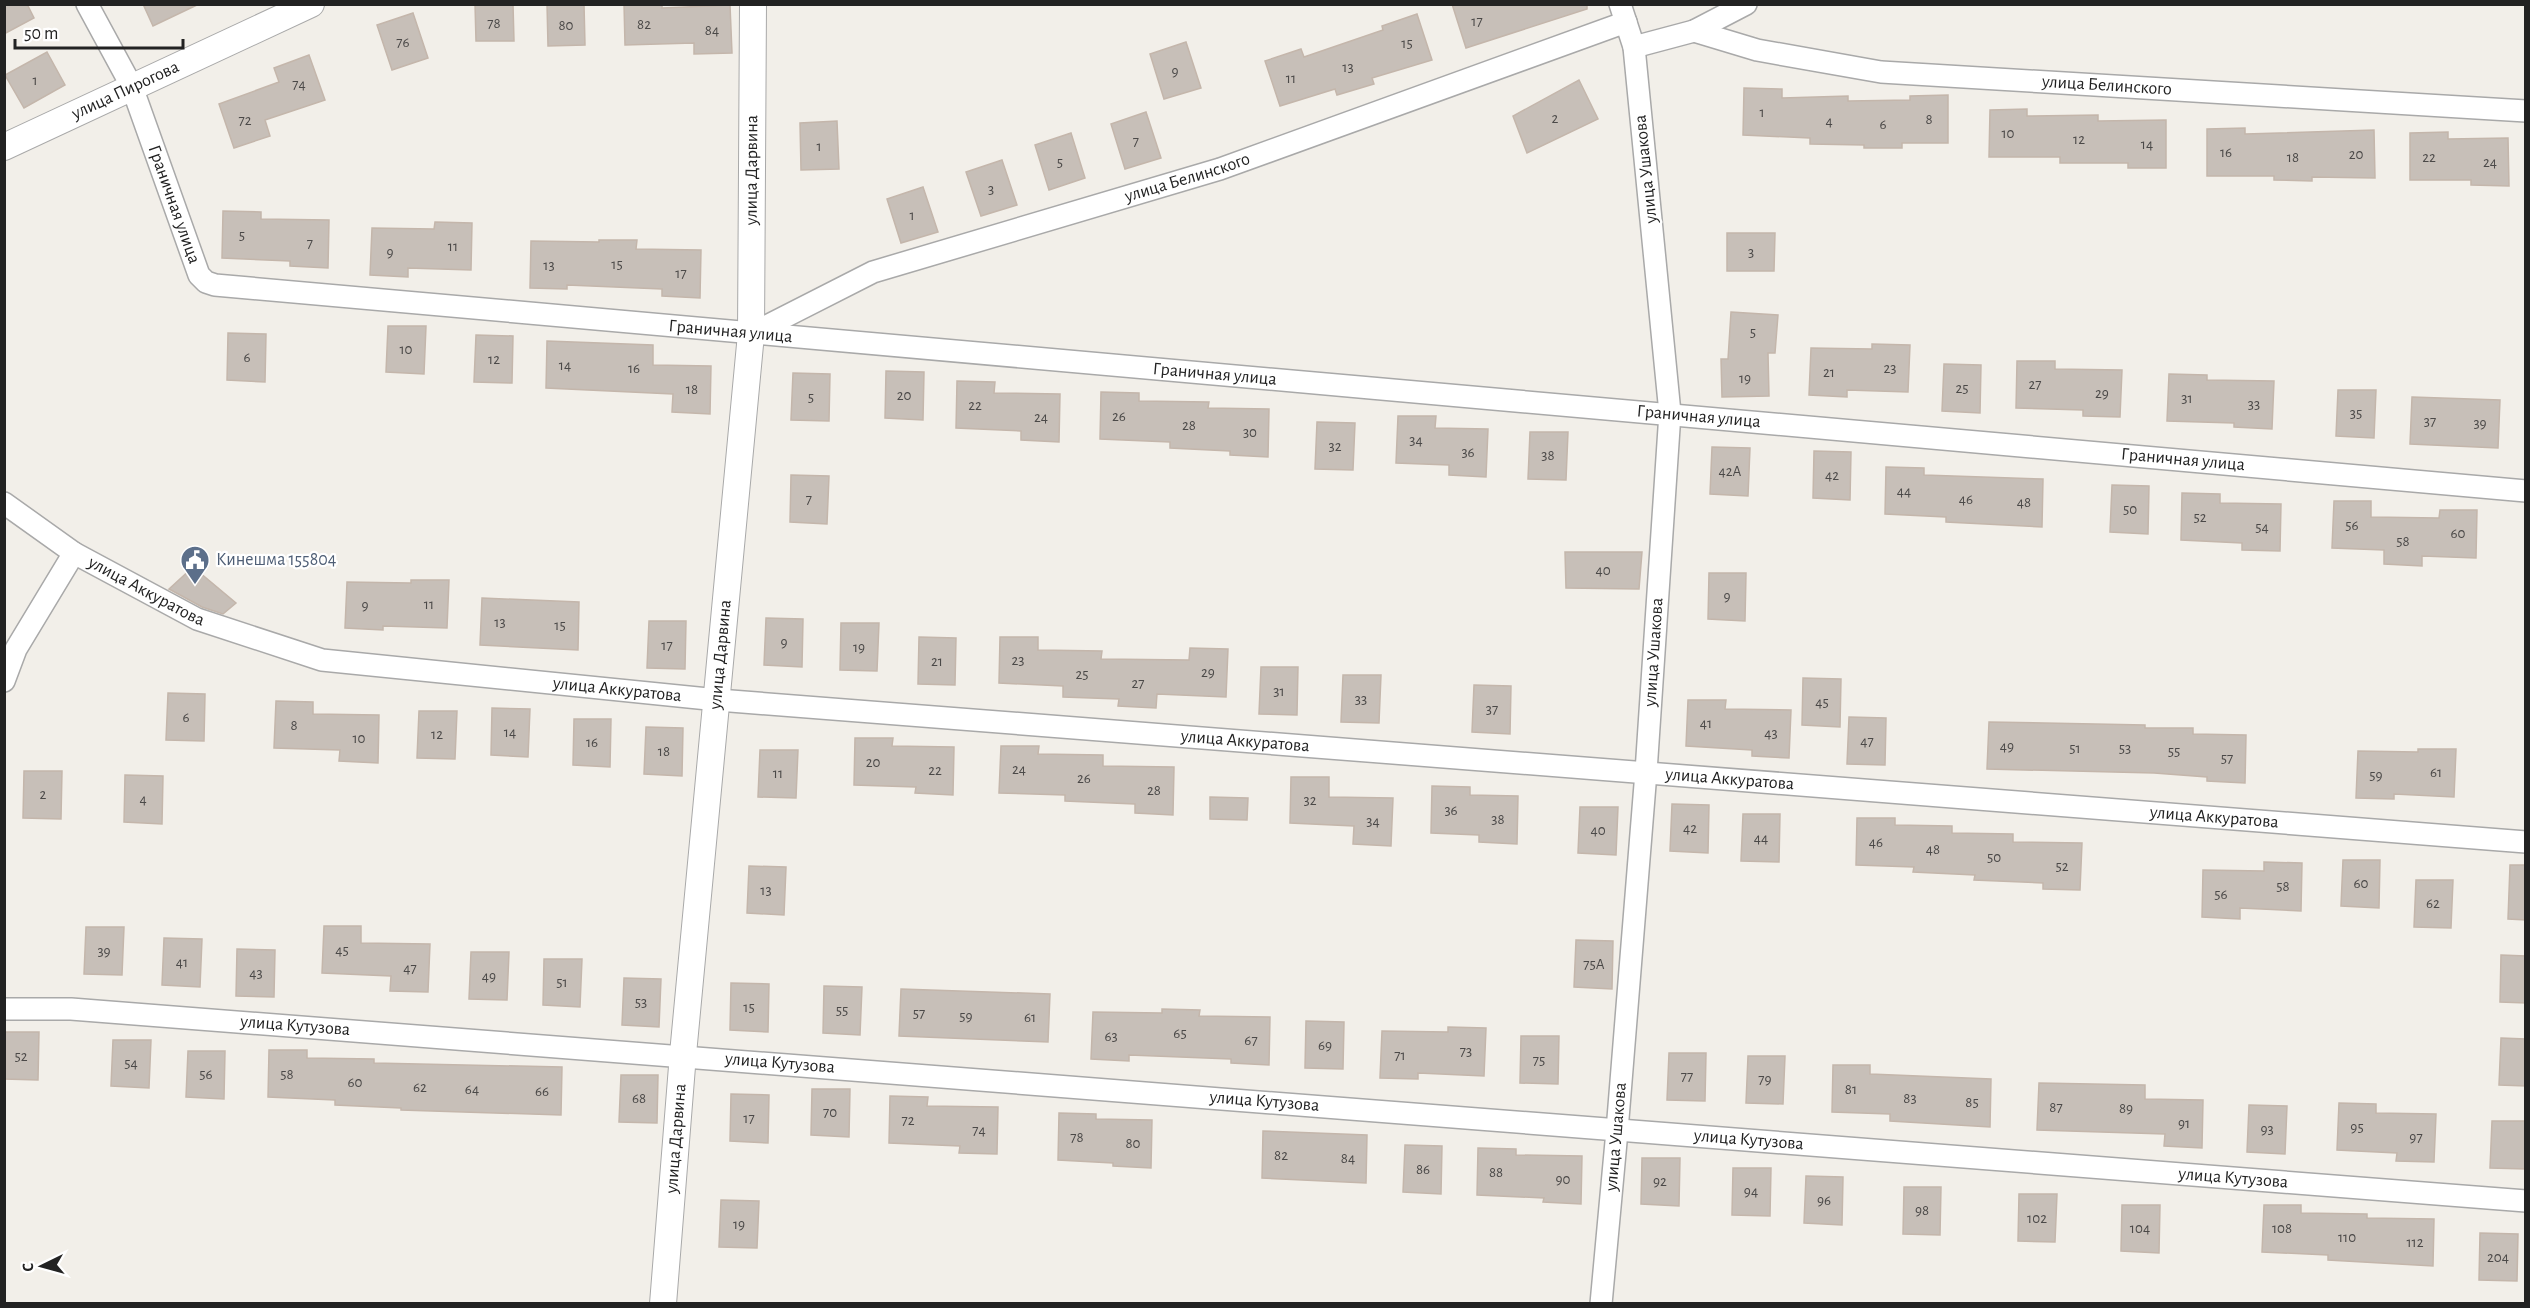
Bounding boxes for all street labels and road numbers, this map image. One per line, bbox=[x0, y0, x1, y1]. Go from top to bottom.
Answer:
street label: улица Пирогова bbox=[68, 58, 182, 123]
street label: улица Белинского bbox=[2040, 73, 2172, 99]
street label: улица Ушакова bbox=[1631, 114, 1661, 225]
street label: улица Дарвина bbox=[743, 115, 761, 226]
street label: Граничная улица bbox=[144, 143, 203, 266]
street label: улица Белинского bbox=[1122, 150, 1252, 206]
street label: Граничная улица bbox=[668, 317, 793, 346]
street label: Граничная улица bbox=[1152, 360, 1277, 389]
street label: Граничная улица bbox=[1636, 402, 1762, 431]
street label: Граничная улица bbox=[2120, 445, 2246, 474]
street label: улица Аккуратова bbox=[84, 553, 206, 630]
street label: улица Ушакова bbox=[1641, 597, 1667, 708]
street label: улица Дарвина bbox=[706, 599, 735, 711]
street label: улица Аккуратова bbox=[551, 674, 682, 705]
street label: улица Аккуратова bbox=[1179, 727, 1310, 755]
street label: улица Аккуратова bbox=[1664, 765, 1795, 793]
street label: улица Аккуратова bbox=[2148, 803, 2279, 832]
street label: улица Кутузова bbox=[239, 1013, 351, 1039]
street label: улица Кутузова bbox=[723, 1050, 835, 1077]
street label: улица Ушакова bbox=[1602, 1082, 1630, 1193]
street label: улица Дарвина bbox=[663, 1083, 690, 1195]
street label: улица Кутузова bbox=[1208, 1088, 1320, 1115]
street label: улица Кутузова bbox=[1692, 1127, 1804, 1153]
street label: улица Кутузова bbox=[2177, 1165, 2289, 1192]

